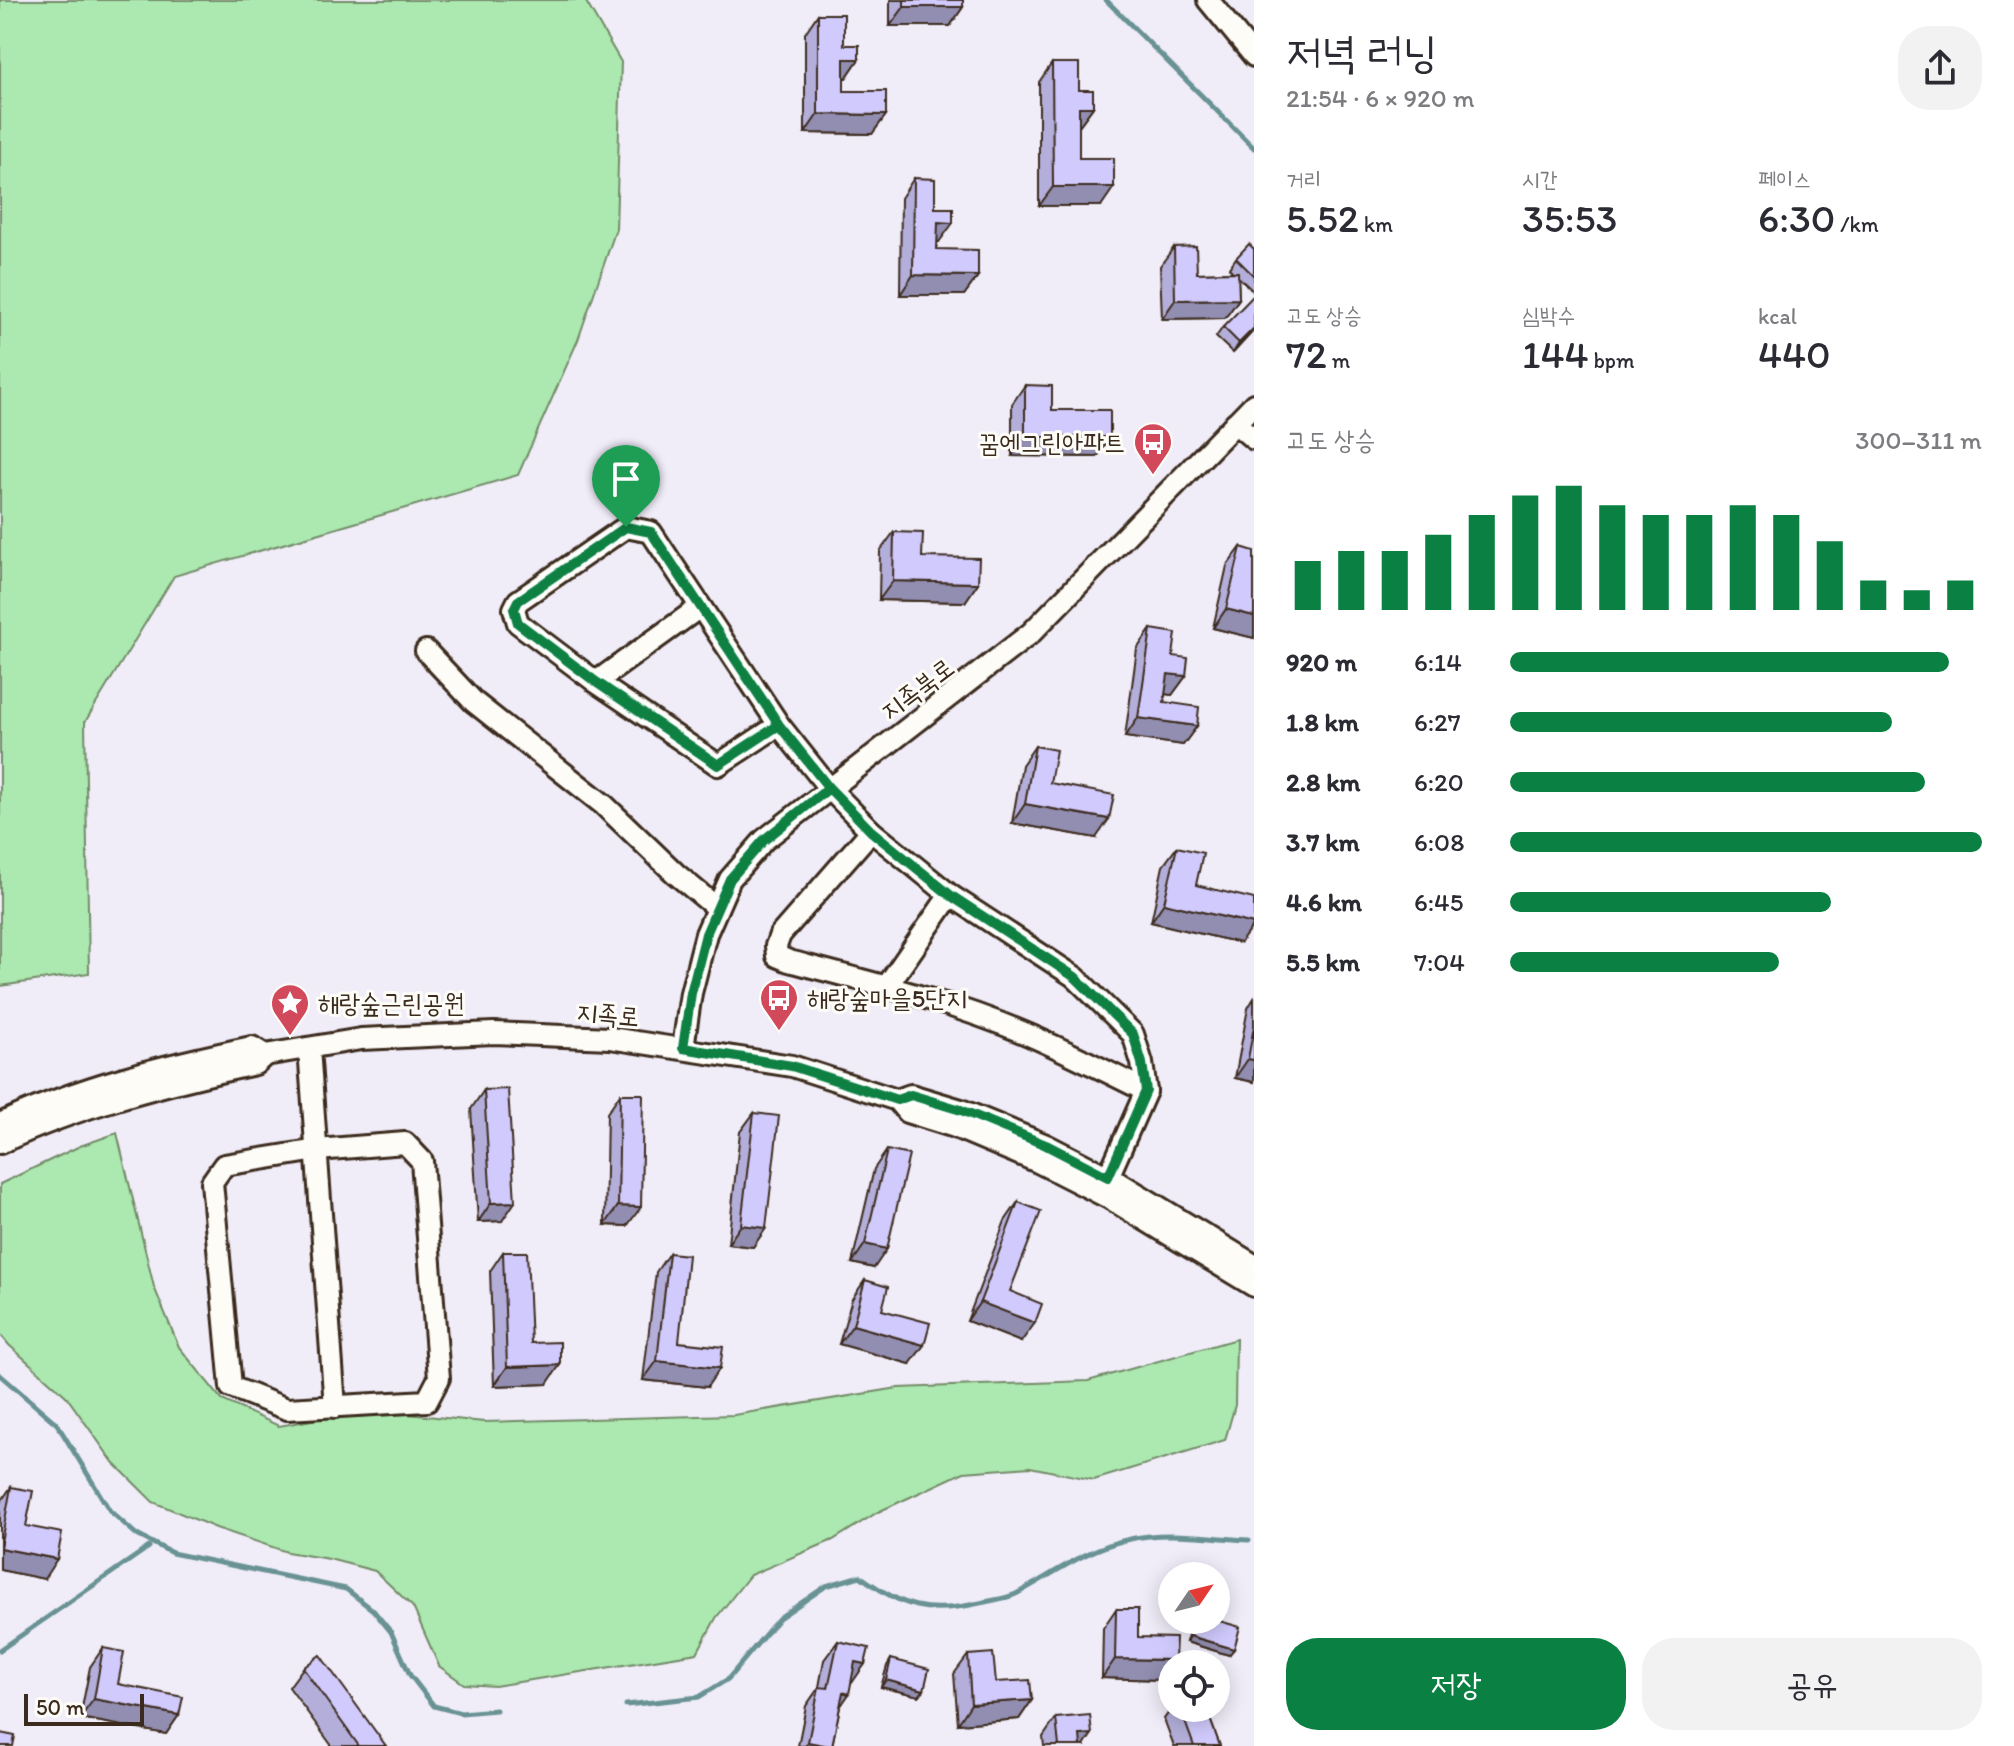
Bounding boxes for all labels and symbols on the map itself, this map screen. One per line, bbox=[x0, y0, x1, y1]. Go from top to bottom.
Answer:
bus stop icon: 꿈에그린아파트 bbox=[1132, 421, 1174, 476]
place label: 꿈에그린아파트 bbox=[979, 426, 1125, 458]
pin bbox=[592, 445, 660, 527]
street label: 지족북로 bbox=[874, 651, 960, 727]
bus stop icon: 해랑숲마을5단지 bbox=[758, 977, 800, 1032]
place icon: 해랑숲근린공원 bbox=[269, 982, 311, 1037]
place label: 해랑숲마을5단지 bbox=[807, 982, 967, 1014]
place label: 해랑숲근린공원 bbox=[318, 987, 464, 1019]
street label: 지족로 bbox=[575, 995, 641, 1033]
north arrow bbox=[1158, 1562, 1230, 1634]
scale bar bbox=[24, 1690, 144, 1726]

